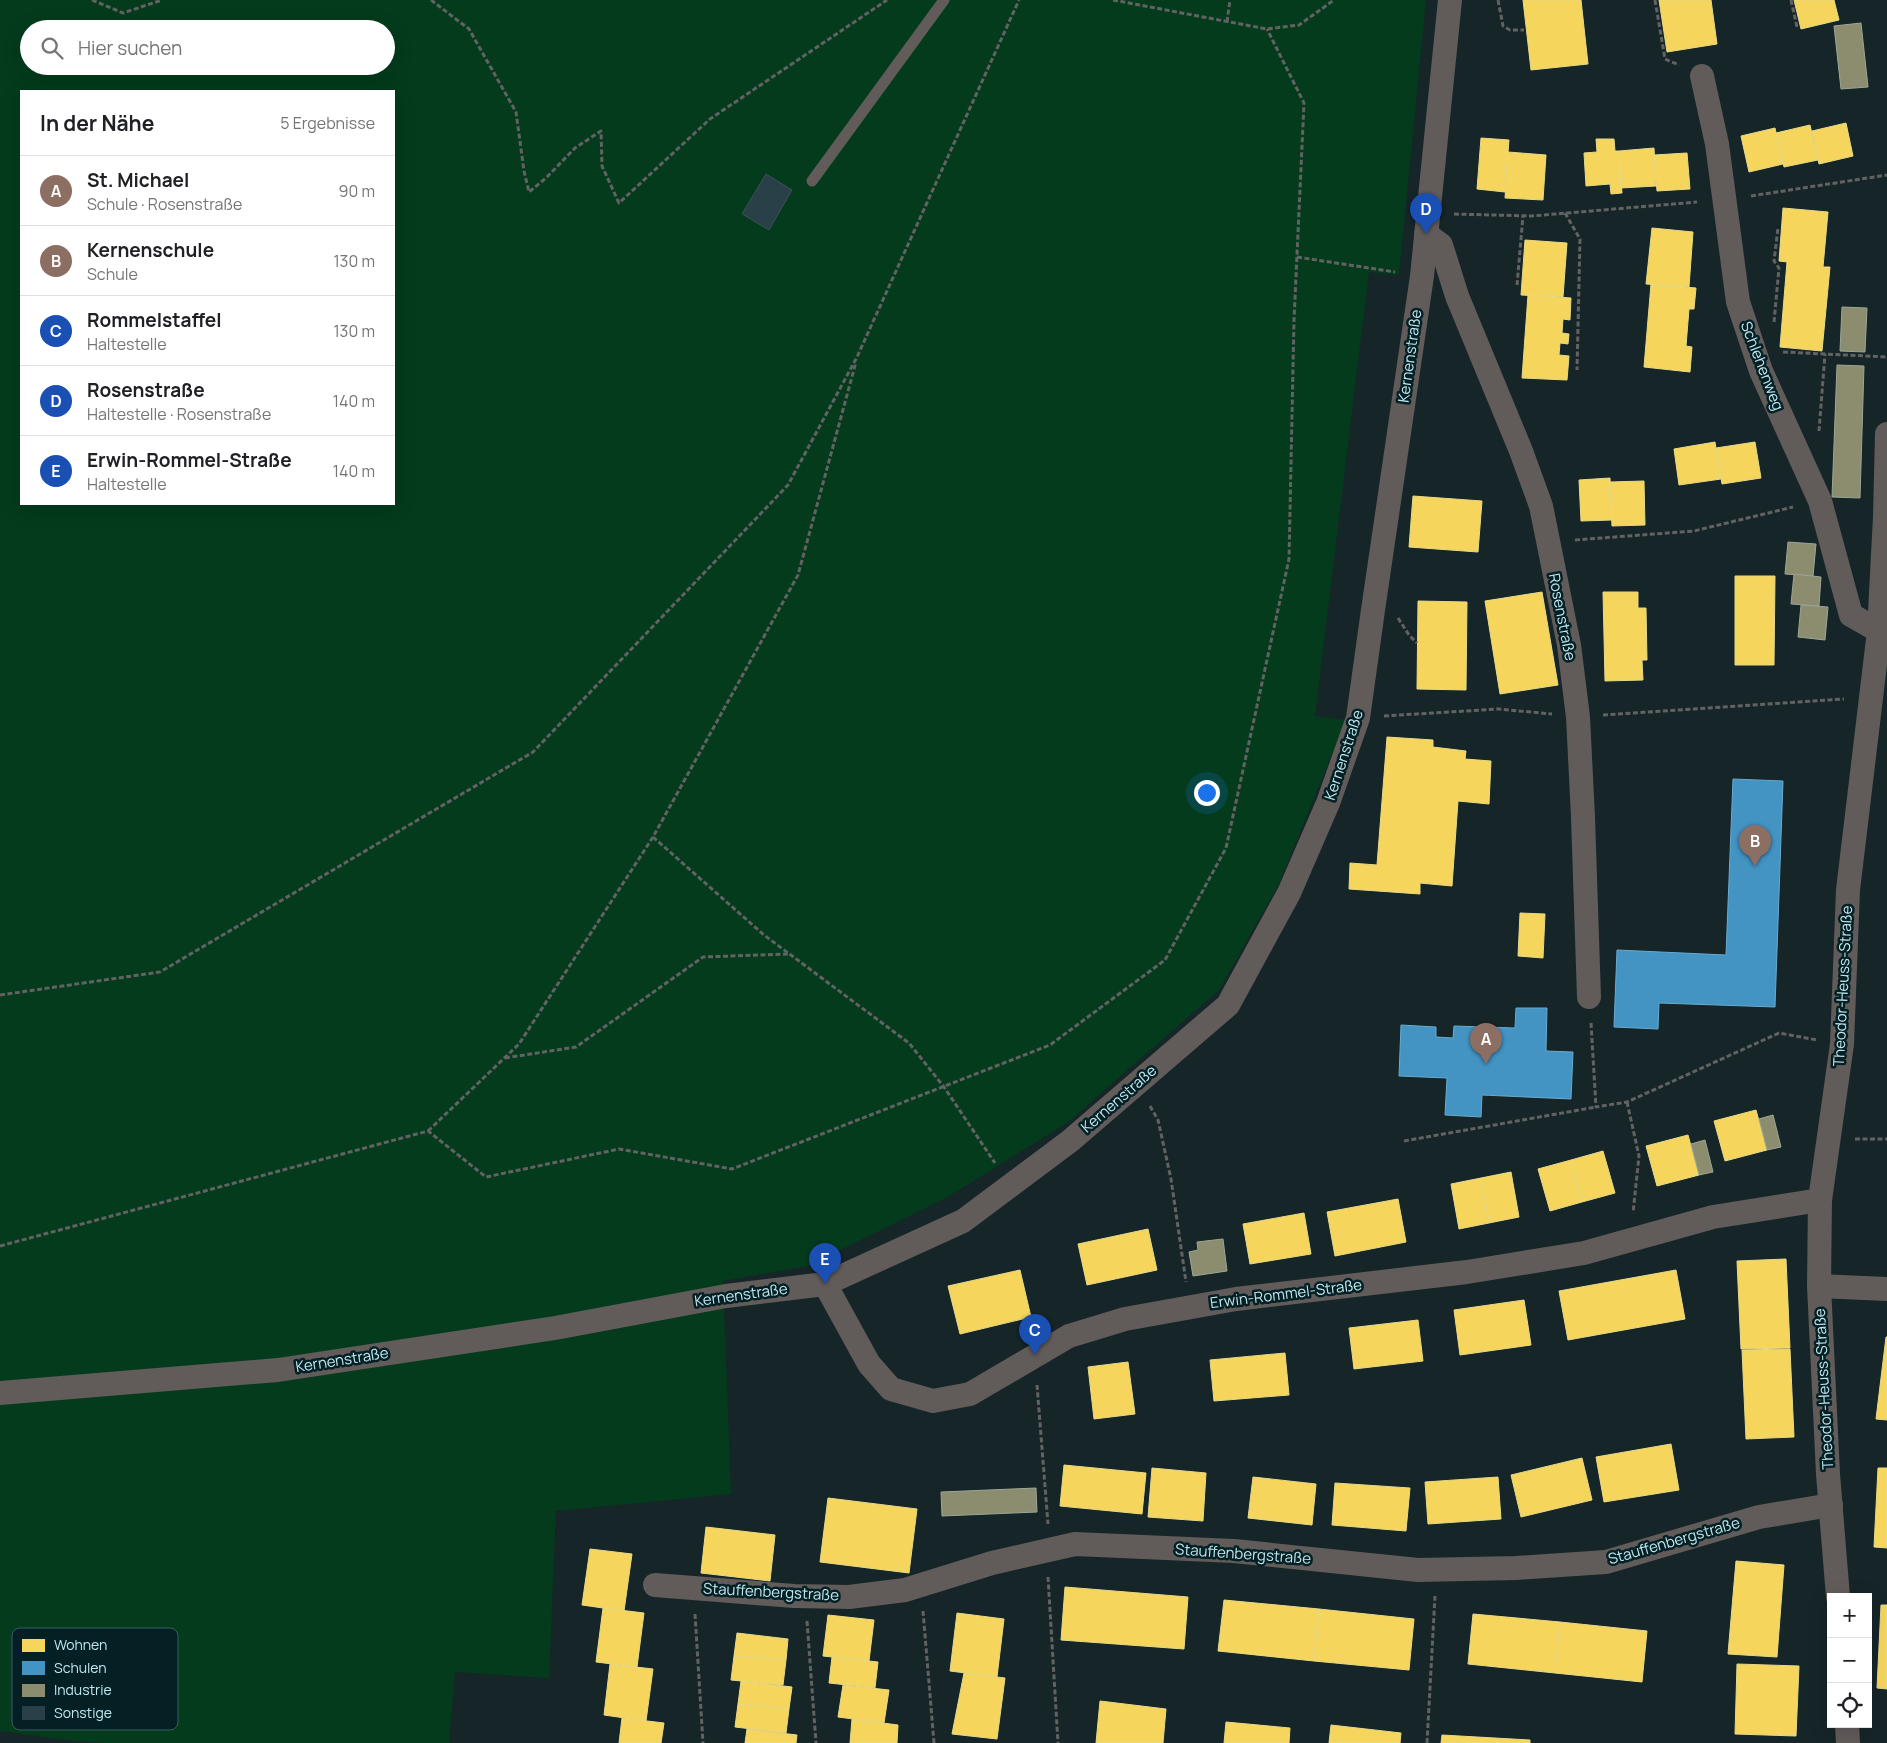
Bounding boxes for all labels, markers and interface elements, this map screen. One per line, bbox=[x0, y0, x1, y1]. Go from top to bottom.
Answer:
search box bbox=[20, 20, 395, 75]
icon: search bbox=[38, 34, 66, 62]
text: Hier suchen bbox=[78, 35, 182, 61]
text: In der Nähe bbox=[40, 109, 154, 137]
text: 5 Ergebnisse bbox=[280, 112, 375, 134]
text: St. Michael bbox=[87, 167, 189, 193]
text: A bbox=[51, 180, 61, 202]
text: 90 m bbox=[339, 180, 375, 202]
text: Schule · Rosenstraße bbox=[87, 193, 242, 215]
pin: D bbox=[1410, 193, 1442, 234]
text: Kernenschule bbox=[87, 237, 214, 263]
text: B bbox=[51, 250, 61, 272]
text: 130 m bbox=[333, 250, 375, 272]
text: Schule bbox=[87, 263, 138, 285]
text: Rommelstaffel bbox=[87, 307, 221, 333]
street label: Kernenstraße bbox=[1393, 308, 1426, 404]
street label: Schlehenweg bbox=[1736, 318, 1789, 413]
text: C bbox=[50, 320, 62, 342]
text: 130 m bbox=[333, 320, 375, 342]
text: Haltestelle bbox=[87, 333, 167, 355]
text: Rosenstraße bbox=[87, 377, 205, 403]
text: D bbox=[50, 390, 62, 412]
text: 140 m bbox=[333, 390, 375, 412]
text: Haltestelle · Rosenstraße bbox=[87, 403, 271, 425]
text: Erwin-Rommel-Straße bbox=[87, 447, 292, 473]
text: E bbox=[51, 460, 61, 482]
text: 140 m bbox=[333, 460, 375, 482]
text: Haltestelle bbox=[87, 473, 167, 495]
street label: Rosenstraße bbox=[1544, 571, 1581, 663]
street label: Kernenstraße bbox=[1319, 707, 1368, 803]
your location bbox=[1194, 780, 1220, 806]
pin: B bbox=[1739, 825, 1771, 866]
street label: Theodor-Heuss-Straße bbox=[1828, 905, 1857, 1067]
pin: A bbox=[1470, 1023, 1502, 1064]
street label: Kernenstraße bbox=[1076, 1060, 1161, 1137]
pin: E bbox=[809, 1243, 841, 1284]
street label: Erwin-Rommel-Straße bbox=[1209, 1274, 1363, 1313]
street label: Kernenstraße bbox=[693, 1278, 789, 1311]
street label: Theodor-Heuss-Straße bbox=[1809, 1308, 1838, 1470]
pin: C bbox=[1019, 1314, 1051, 1355]
street label: Kernenstraße bbox=[294, 1342, 390, 1377]
street label: Stauffenbergstraße bbox=[1605, 1512, 1742, 1569]
street label: Stauffenbergstraße bbox=[1174, 1538, 1312, 1569]
street label: Stauffenbergstraße bbox=[702, 1577, 840, 1606]
map controls bbox=[1827, 1593, 1872, 1728]
button: + bbox=[1827, 1593, 1872, 1638]
legend bbox=[12, 1628, 178, 1730]
text: Wohnen bbox=[54, 1635, 107, 1654]
button: − bbox=[1827, 1638, 1872, 1683]
text: Schulen bbox=[54, 1658, 107, 1677]
text: Industrie bbox=[54, 1680, 112, 1699]
button: locate bbox=[1827, 1683, 1872, 1728]
text: Sonstige bbox=[54, 1703, 112, 1722]

